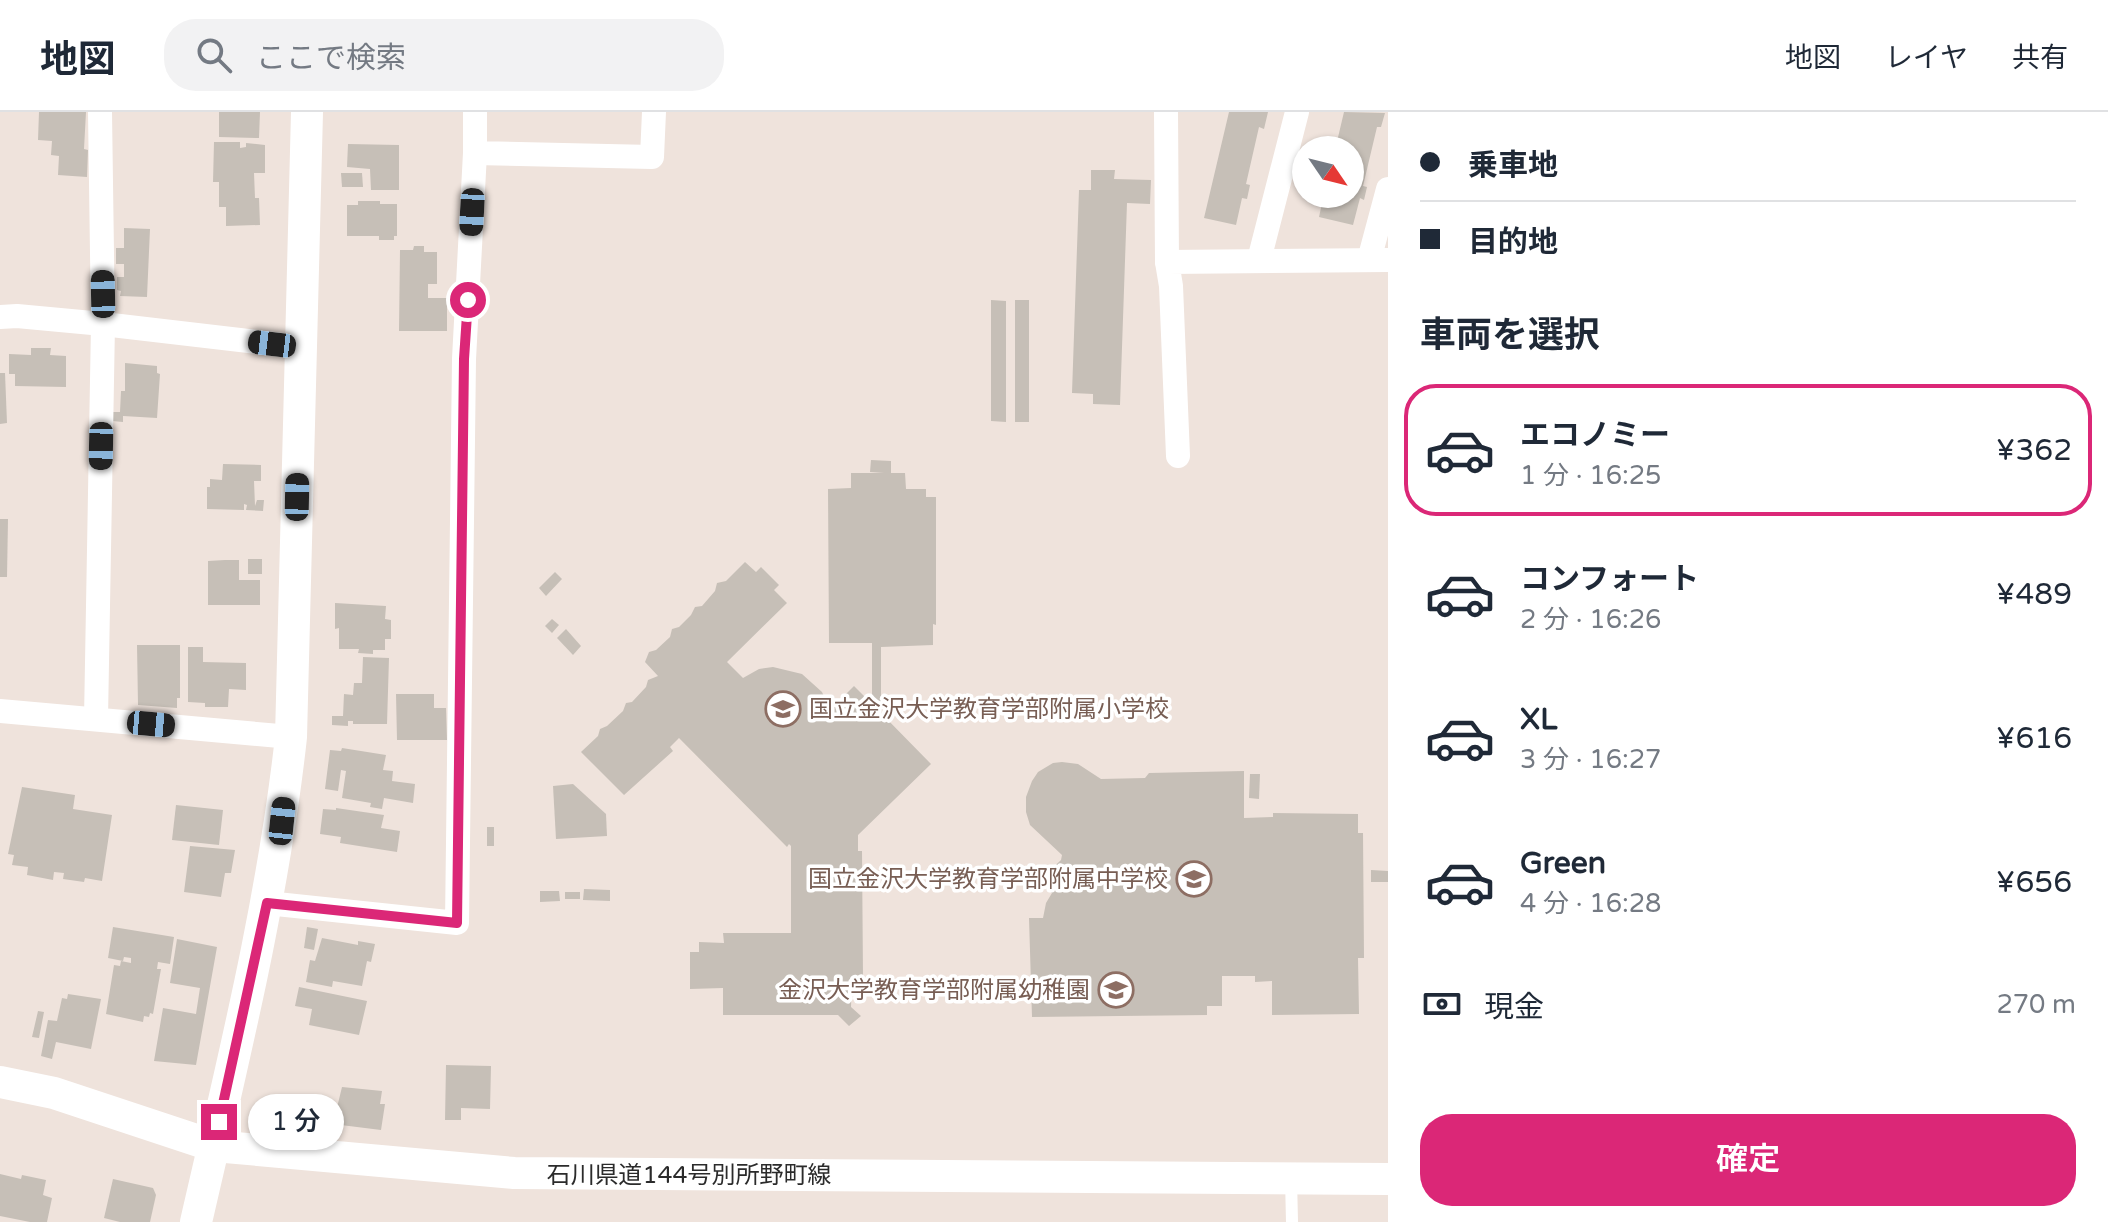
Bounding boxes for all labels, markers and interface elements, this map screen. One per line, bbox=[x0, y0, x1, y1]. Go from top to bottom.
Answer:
search box bbox=[164, 19, 724, 91]
icon: search bbox=[192, 33, 236, 77]
text: 地図 bbox=[40, 37, 116, 83]
text: ここで検索 bbox=[256, 40, 406, 77]
text: 地図 bbox=[1785, 41, 1841, 75]
text: レイヤ bbox=[1885, 41, 1968, 75]
text: 共有 bbox=[2012, 41, 2068, 75]
north arrow bbox=[1292, 136, 1364, 208]
map controls bbox=[1292, 136, 1364, 208]
text: 乗車地 bbox=[1468, 147, 1558, 184]
car bbox=[459, 187, 485, 237]
text: 目的地 bbox=[1468, 224, 1558, 261]
car bbox=[91, 270, 115, 318]
route start bbox=[450, 282, 486, 318]
text: 車両を選択 bbox=[1420, 314, 1600, 357]
car bbox=[247, 329, 297, 359]
icon: car bbox=[1424, 414, 1496, 486]
text: エコノミー bbox=[1520, 417, 1670, 454]
car bbox=[89, 422, 113, 470]
text: ¥362 bbox=[1996, 432, 2072, 469]
text: 1 分 · 16:25 bbox=[1520, 460, 1661, 491]
car bbox=[285, 473, 309, 521]
icon: car bbox=[1424, 558, 1496, 630]
text: コンフォート bbox=[1520, 561, 1699, 598]
text: ¥489 bbox=[1996, 576, 2072, 613]
text: 2 分 · 16:26 bbox=[1520, 604, 1661, 635]
school or university icon: 国立金沢大学教育学部附属小学校 bbox=[764, 690, 802, 728]
place label: 国立金沢大学教育学部附属小学校 bbox=[809, 695, 1169, 724]
text: XL bbox=[1520, 701, 1557, 738]
icon: car bbox=[1424, 702, 1496, 774]
car bbox=[126, 710, 176, 738]
text: ¥616 bbox=[1996, 720, 2072, 757]
text: 3 分 · 16:27 bbox=[1520, 744, 1661, 775]
car bbox=[268, 796, 296, 846]
text: Green bbox=[1520, 845, 1606, 882]
icon: car bbox=[1424, 846, 1496, 918]
school or university icon: 国立金沢大学教育学部附属中学校 bbox=[1175, 860, 1213, 898]
text: ¥656 bbox=[1996, 864, 2072, 901]
place label: 国立金沢大学教育学部附属中学校 bbox=[808, 865, 1168, 894]
text: 4 分 · 16:28 bbox=[1520, 888, 1661, 919]
school or university icon: 金沢大学教育学部附属幼稚園 bbox=[1097, 971, 1135, 1009]
place label: 金沢大学教育学部附属幼稚園 bbox=[778, 976, 1090, 1005]
icon: cash bbox=[1420, 982, 1464, 1026]
text: 現金 bbox=[1484, 989, 1544, 1026]
text: 270 m bbox=[1996, 989, 2076, 1020]
callout: 1 分 bbox=[247, 1094, 343, 1150]
route end bbox=[201, 1104, 237, 1140]
text: 1 分 bbox=[271, 1106, 321, 1137]
button: 確定 bbox=[1420, 1114, 2076, 1206]
street label: 石川県道144号別所野町線 bbox=[546, 1161, 832, 1190]

